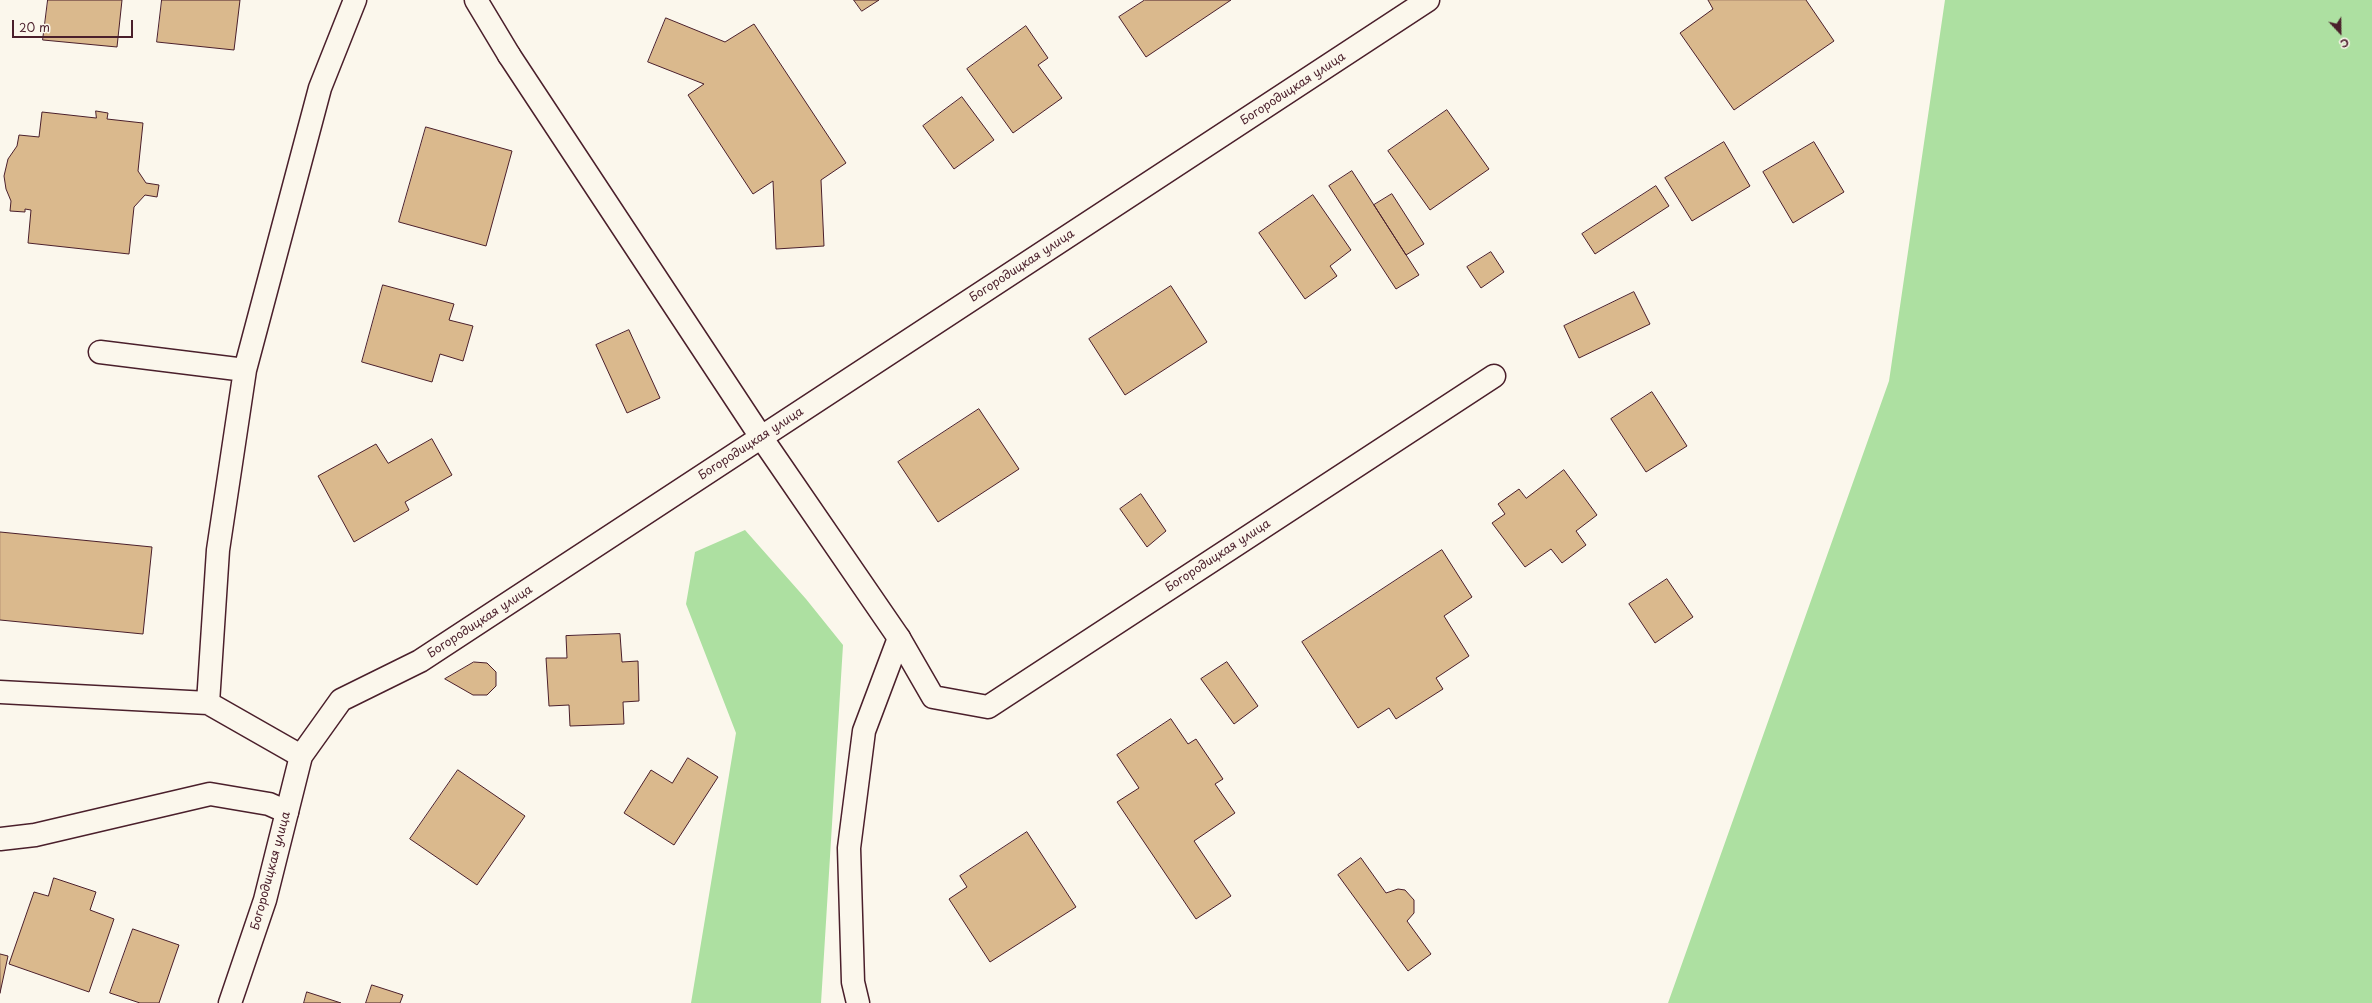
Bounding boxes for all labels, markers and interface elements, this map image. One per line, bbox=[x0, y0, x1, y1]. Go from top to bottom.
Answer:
scale bar bbox=[14, 12, 135, 38]
north arrow bbox=[2320, 12, 2360, 52]
text: 20 m bbox=[19, 18, 50, 36]
text: С bbox=[2338, 34, 2352, 53]
street label: Богородицкая улица bbox=[1238, 50, 1348, 128]
street label: Богородицкая улица bbox=[967, 227, 1077, 305]
street label: Богородицкая улица bbox=[696, 405, 806, 483]
street label: Богородицкая улица bbox=[1163, 517, 1273, 595]
street label: Богородицкая улица bbox=[425, 583, 535, 661]
street label: Богородицкая улица bbox=[248, 810, 294, 932]

